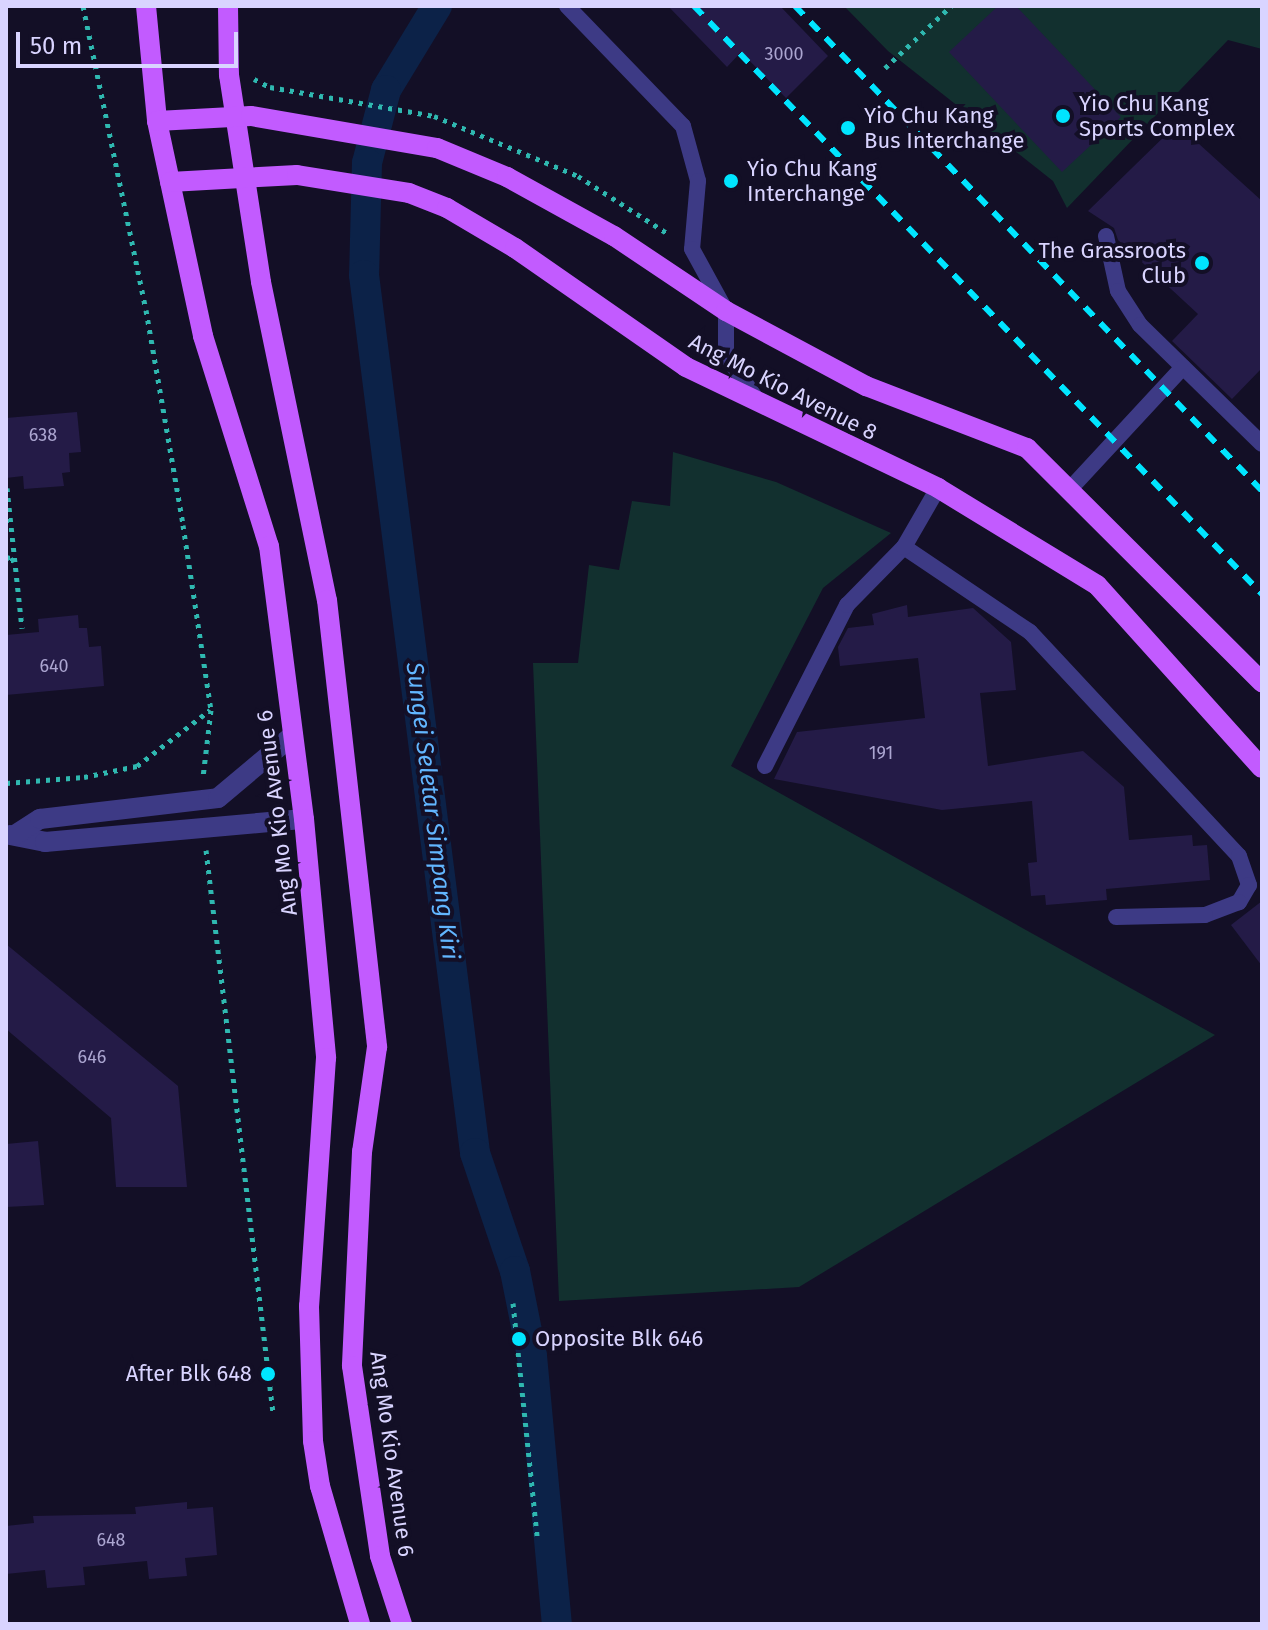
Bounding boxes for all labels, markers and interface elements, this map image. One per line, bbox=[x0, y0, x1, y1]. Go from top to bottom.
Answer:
scale bar bbox=[20, 16, 242, 66]
text: 50 m bbox=[30, 32, 82, 60]
house number: 3000 bbox=[764, 43, 804, 65]
place label: Yio Chu Kang Sports Complex bbox=[1079, 90, 1235, 142]
place label: Yio Chu Kang Bus Interchange bbox=[864, 102, 1024, 154]
marker: Yio Chu Kang Sports Complex bbox=[1054, 107, 1072, 125]
marker: Yio Chu Kang Bus Interchange bbox=[839, 119, 857, 137]
place label: Yio Chu Kang Interchange bbox=[747, 155, 877, 206]
marker: Yio Chu Kang Interchange bbox=[722, 172, 740, 190]
place label: The Grassroots Club bbox=[1038, 237, 1186, 288]
marker: The Grassroots Club bbox=[1193, 254, 1211, 272]
street label: Ang Mo Kio Avenue 8 bbox=[685, 328, 881, 446]
house number: 638 bbox=[29, 424, 57, 446]
house number: 640 bbox=[39, 655, 69, 677]
water label: Sungei Seletar Simpang Kiri bbox=[399, 661, 465, 961]
street label: Ang Mo Kio Avenue 6 bbox=[251, 709, 303, 917]
house number: 191 bbox=[869, 742, 893, 764]
house number: 646 bbox=[78, 1046, 106, 1068]
place label: Opposite Blk 646 bbox=[535, 1326, 703, 1352]
marker: Opposite Blk 646 bbox=[510, 1330, 528, 1348]
street label: Ang Mo Kio Avenue 6 bbox=[365, 1350, 419, 1558]
place label: After Blk 648 bbox=[126, 1361, 252, 1387]
marker: After Blk 648 bbox=[259, 1365, 277, 1383]
house number: 648 bbox=[96, 1529, 126, 1551]

